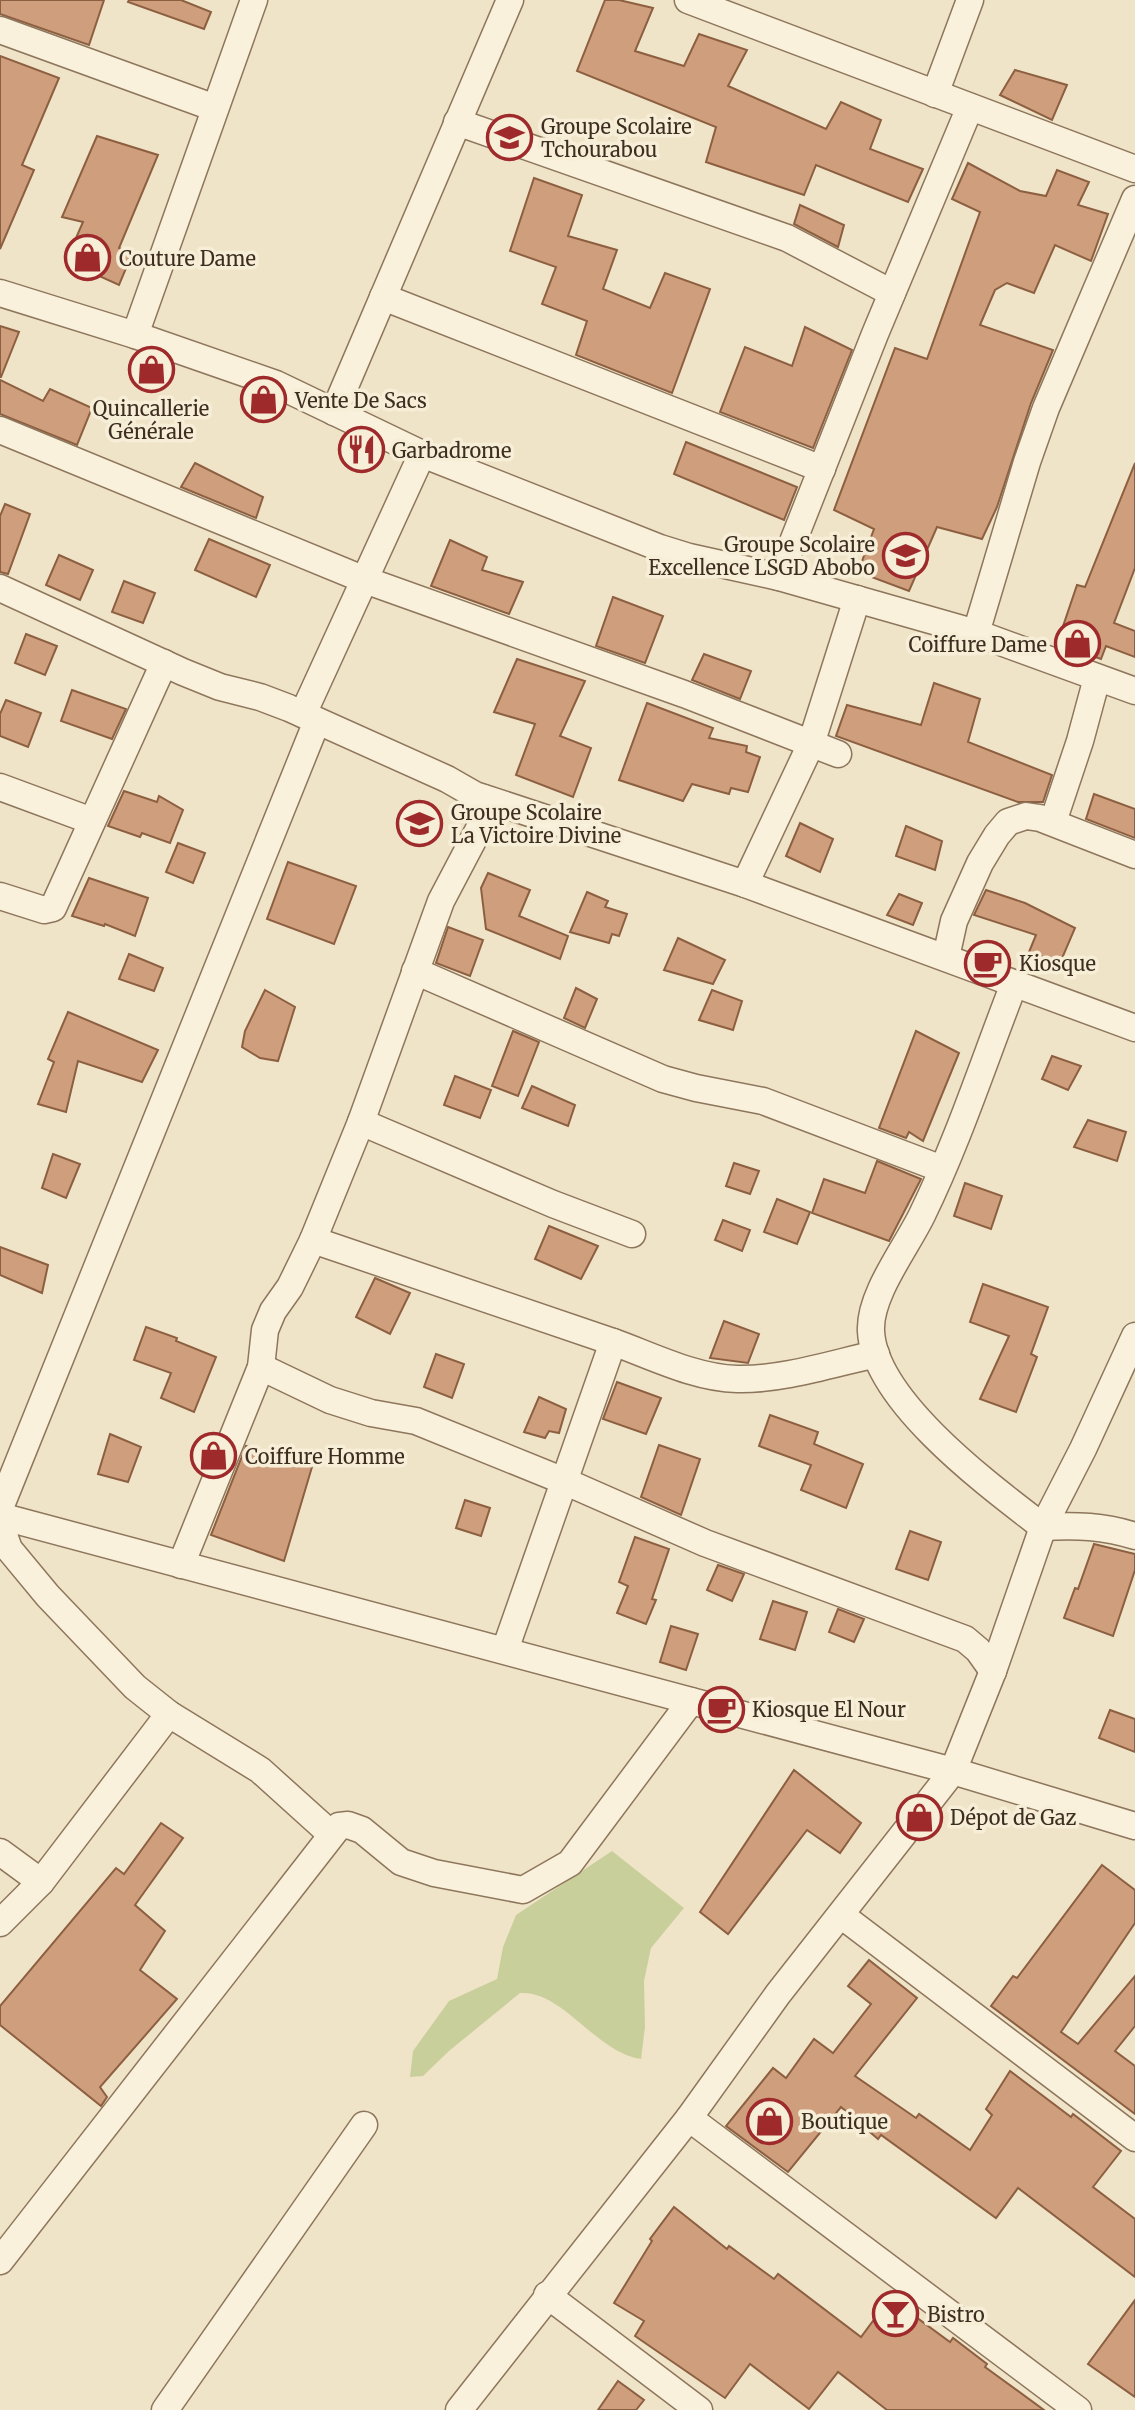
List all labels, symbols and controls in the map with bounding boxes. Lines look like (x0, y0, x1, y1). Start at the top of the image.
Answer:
school or university icon: Groupe Scolaire Tchourabou (486, 113, 534, 161)
place label: Groupe Scolaire Tchourabou (541, 114, 692, 162)
shop icon: Couture Dame (64, 234, 112, 282)
place label: Couture Dame (119, 246, 256, 271)
shop icon: Quincallerie Générale (127, 345, 175, 393)
shop icon: Vente De Sacs (240, 376, 288, 424)
place label: Vente De Sacs (294, 388, 427, 413)
place label: Quincallerie Générale (93, 396, 209, 444)
restaurant icon: Garbadrome (337, 426, 385, 474)
place label: Garbadrome (392, 438, 511, 463)
place label: Groupe Scolaire Excellence LSGD Abobo (648, 532, 875, 580)
school or university icon: Groupe Scolaire Excellence LSGD Abobo (882, 532, 930, 580)
shop icon: Coiffure Dame (1054, 620, 1102, 668)
place label: Coiffure Dame (909, 632, 1047, 657)
school or university icon: Groupe Scolaire La Victoire Divine (396, 800, 444, 848)
place label: Groupe Scolaire La Victoire Divine (451, 800, 621, 848)
cafe icon: Kiosque (964, 939, 1012, 987)
place label: Kiosque (1019, 951, 1096, 976)
shop icon: Coiffure Homme (190, 1432, 238, 1480)
place label: Coiffure Homme (245, 1444, 405, 1469)
cafe icon: Kiosque El Nour (697, 1685, 745, 1733)
place label: Kiosque El Nour (752, 1697, 906, 1722)
shop icon: Dépot de Gaz (895, 1793, 943, 1841)
place label: Dépot de Gaz (950, 1805, 1076, 1830)
shop icon: Boutique (746, 2097, 794, 2145)
place label: Boutique (801, 2109, 888, 2134)
bar icon: Bistro (872, 2290, 920, 2338)
place label: Bistro (927, 2302, 985, 2327)

